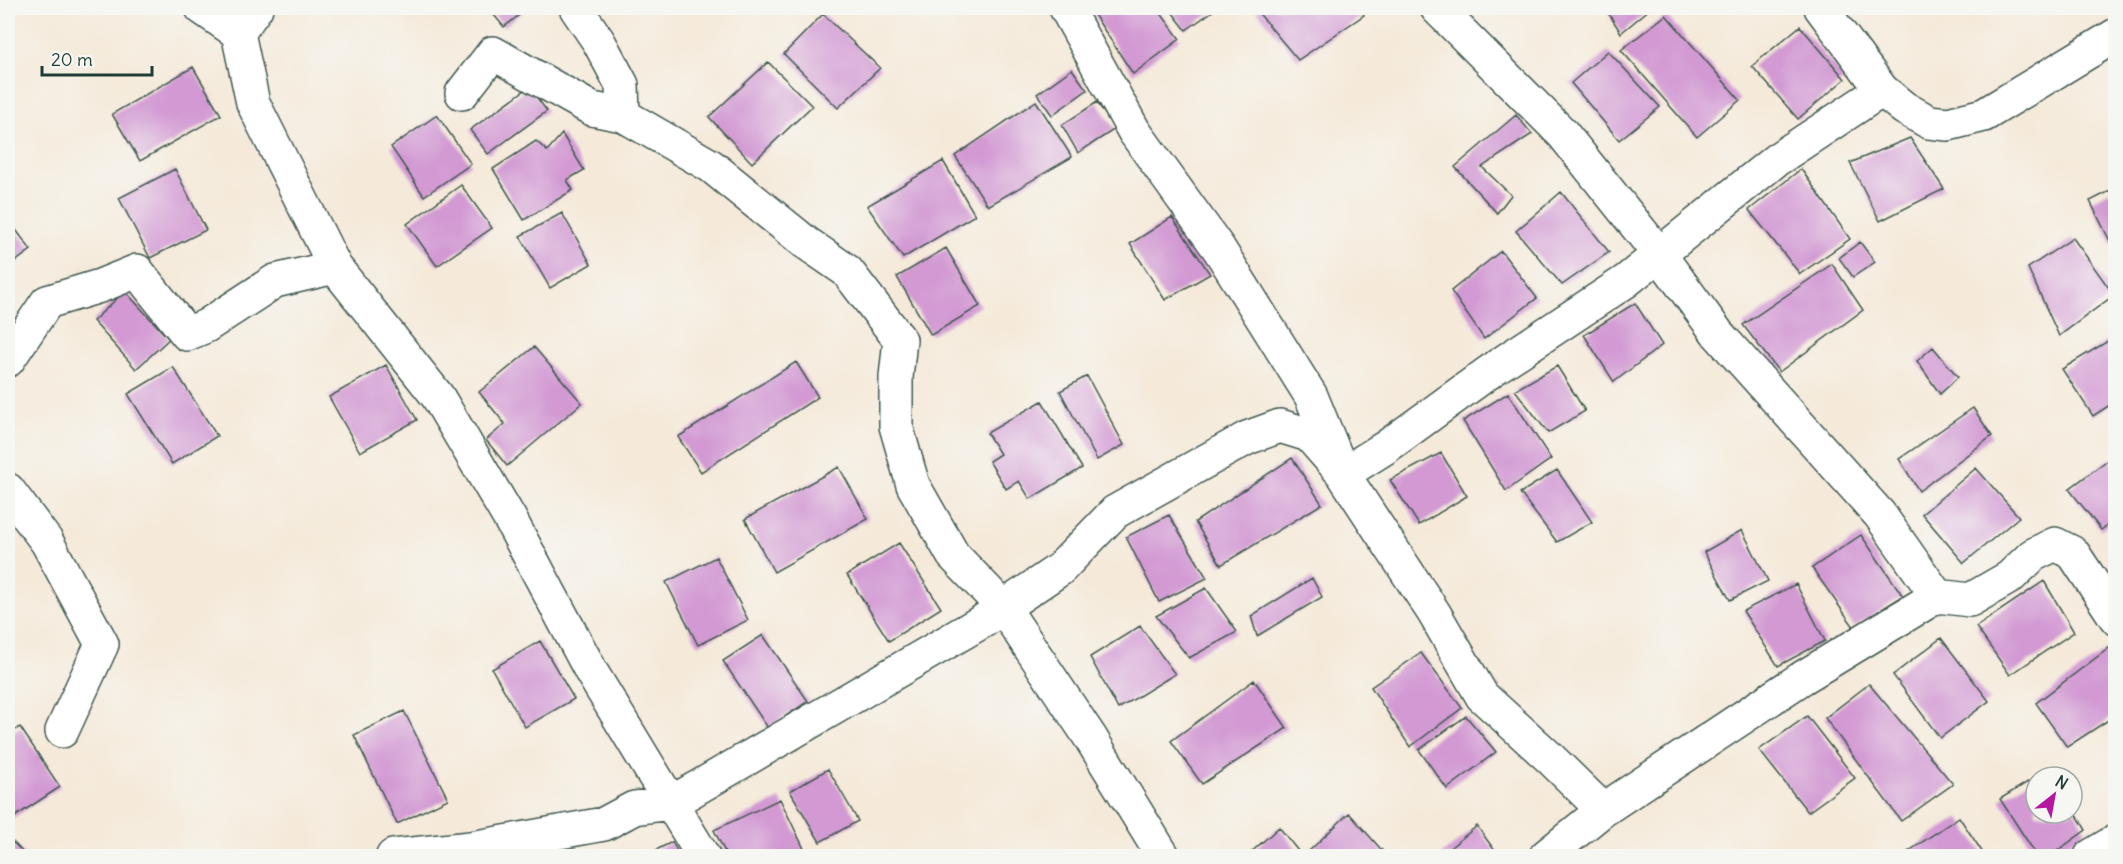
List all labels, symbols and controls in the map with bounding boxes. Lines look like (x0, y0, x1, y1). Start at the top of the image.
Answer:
scale bar (42, 39, 152, 77)
text: 20 m (51, 48, 93, 71)
north arrow (2024, 765, 2084, 825)
text: N (2052, 771, 2072, 794)

